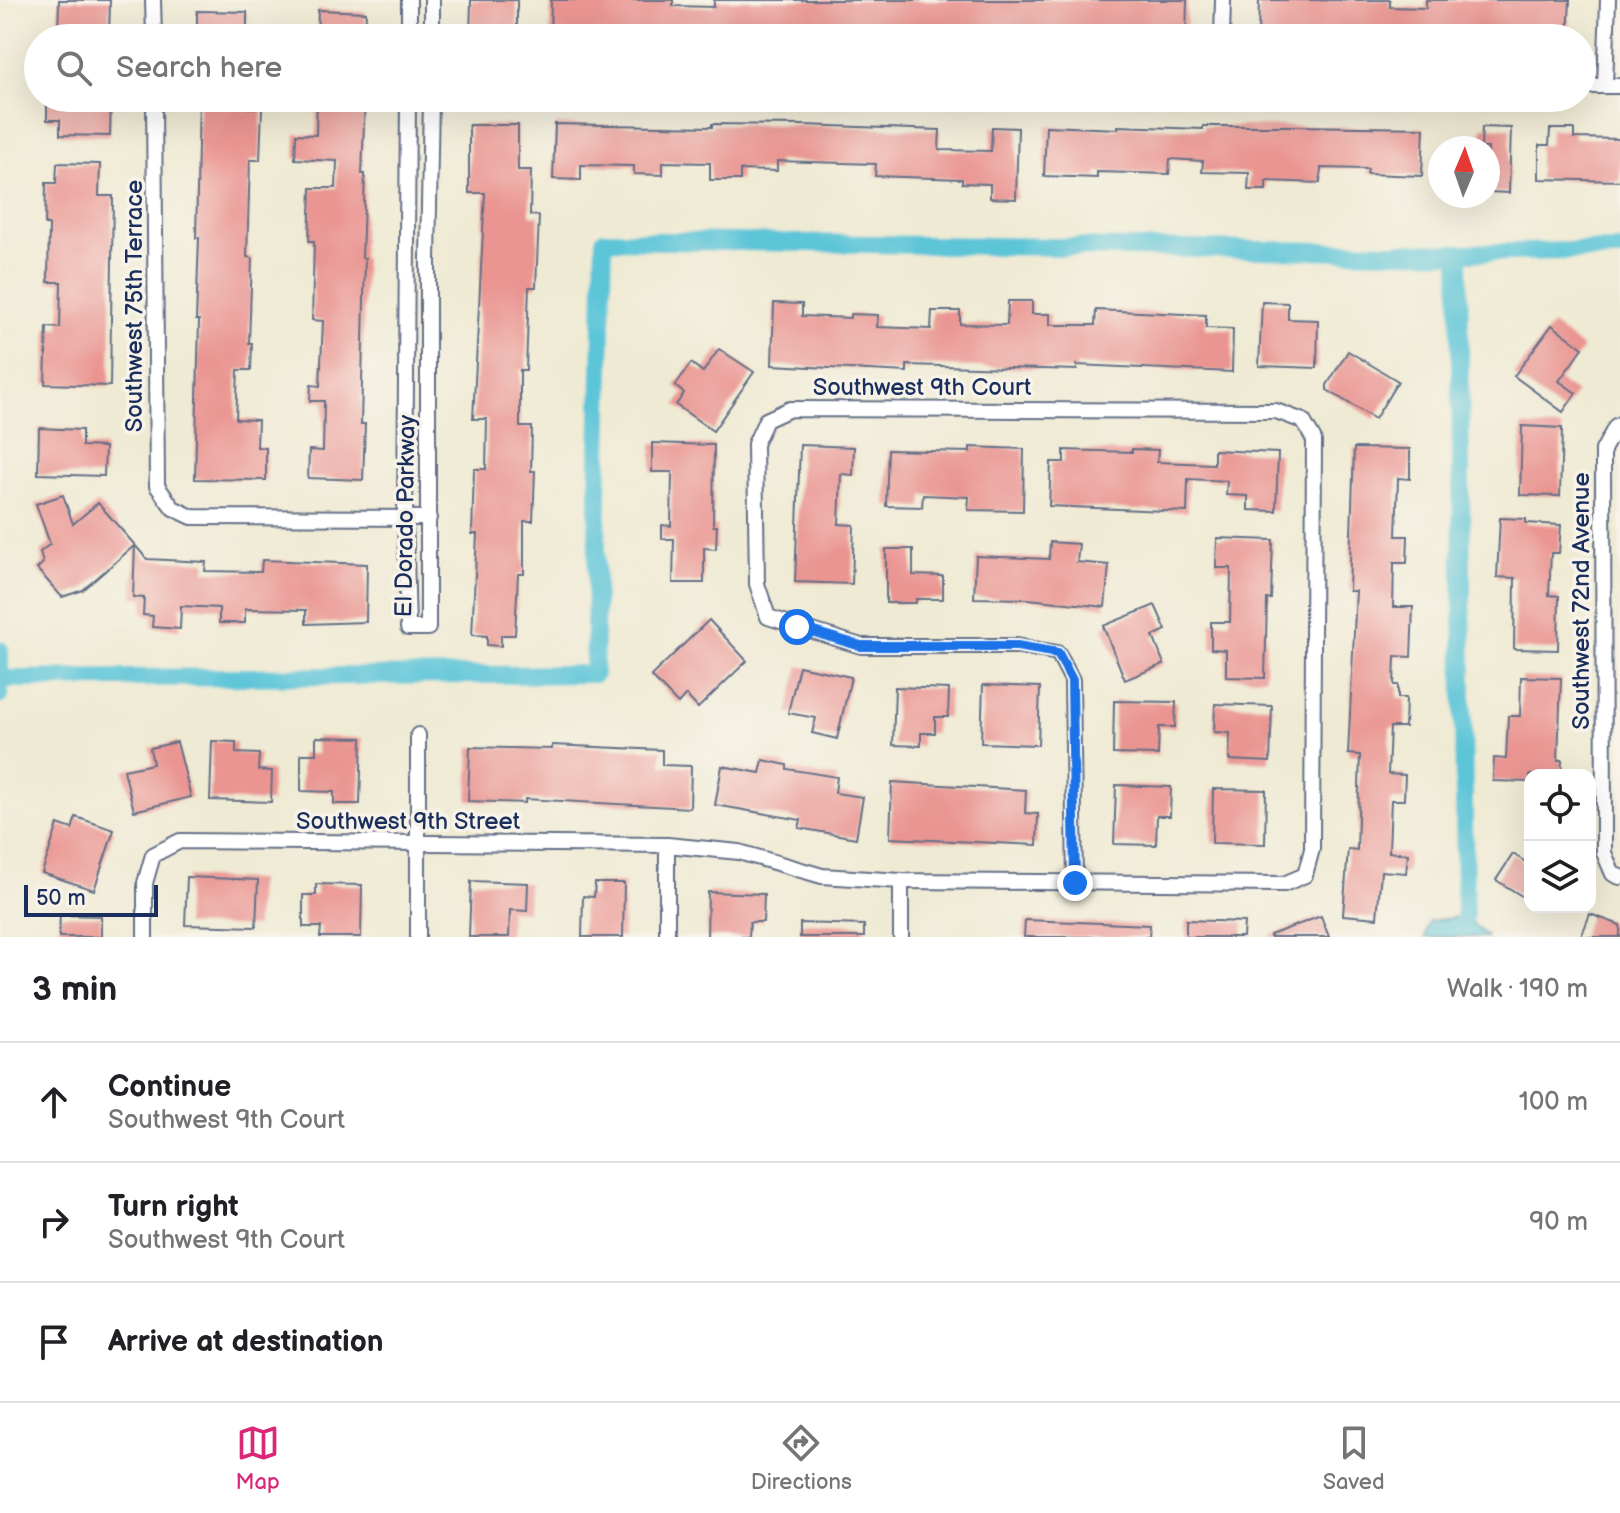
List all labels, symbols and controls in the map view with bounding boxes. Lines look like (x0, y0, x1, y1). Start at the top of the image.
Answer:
search box (24, 24, 1596, 112)
icon: search (52, 46, 96, 90)
text: Search here (116, 50, 282, 86)
north arrow (1428, 136, 1500, 208)
street label: Southwest 75th Terrace (120, 180, 149, 432)
street label: Southwest 9th Court (813, 373, 1032, 402)
street label: El Dorado Parkway (389, 414, 422, 618)
street label: Southwest 72nd Avenue (1567, 472, 1596, 730)
route start (779, 609, 815, 645)
map controls (1524, 769, 1596, 913)
button: locate (1524, 769, 1596, 841)
street label: Southwest 9th Street (296, 807, 521, 836)
button: layers (1524, 841, 1596, 913)
route end (1057, 865, 1093, 901)
scale bar (24, 881, 158, 917)
text: 50 m (36, 885, 86, 912)
text: 3 min (32, 969, 117, 1010)
text: Walk · 190 m (1447, 974, 1588, 1005)
text: Continue (108, 1069, 231, 1105)
icon: ahead (32, 1080, 76, 1124)
text: 100 m (1519, 1087, 1588, 1118)
text: Southwest 9th Court (108, 1105, 345, 1136)
text: Turn right (108, 1189, 239, 1225)
icon: right (32, 1200, 76, 1244)
text: 90 m (1529, 1207, 1588, 1238)
text: Southwest 9th Court (108, 1225, 345, 1256)
icon: arrive (32, 1320, 76, 1364)
text: Arrive at destination (108, 1324, 384, 1360)
tab: Map (235, 1421, 280, 1496)
tab: Directions (751, 1421, 852, 1496)
tab: Saved (1323, 1421, 1385, 1496)

